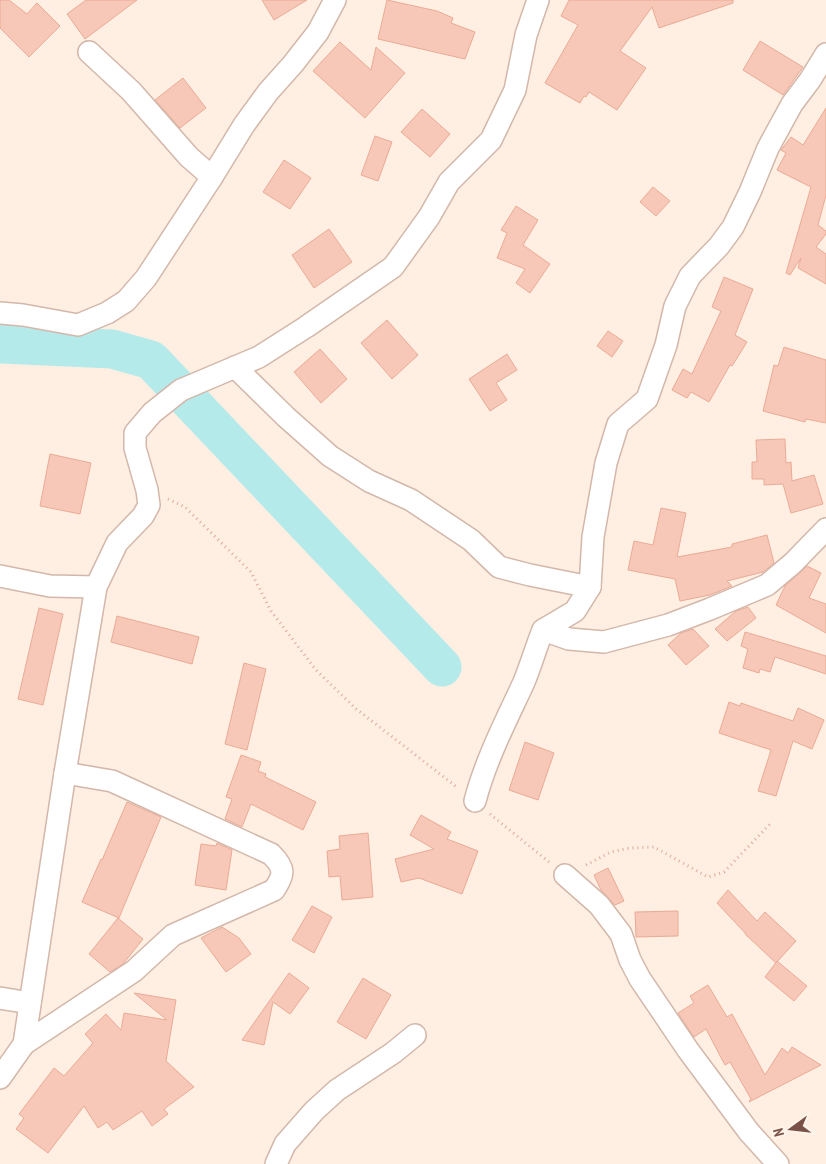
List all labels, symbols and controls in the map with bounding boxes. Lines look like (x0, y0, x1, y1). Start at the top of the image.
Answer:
north arrow (766, 1104, 816, 1154)
text: N (769, 1126, 788, 1138)

